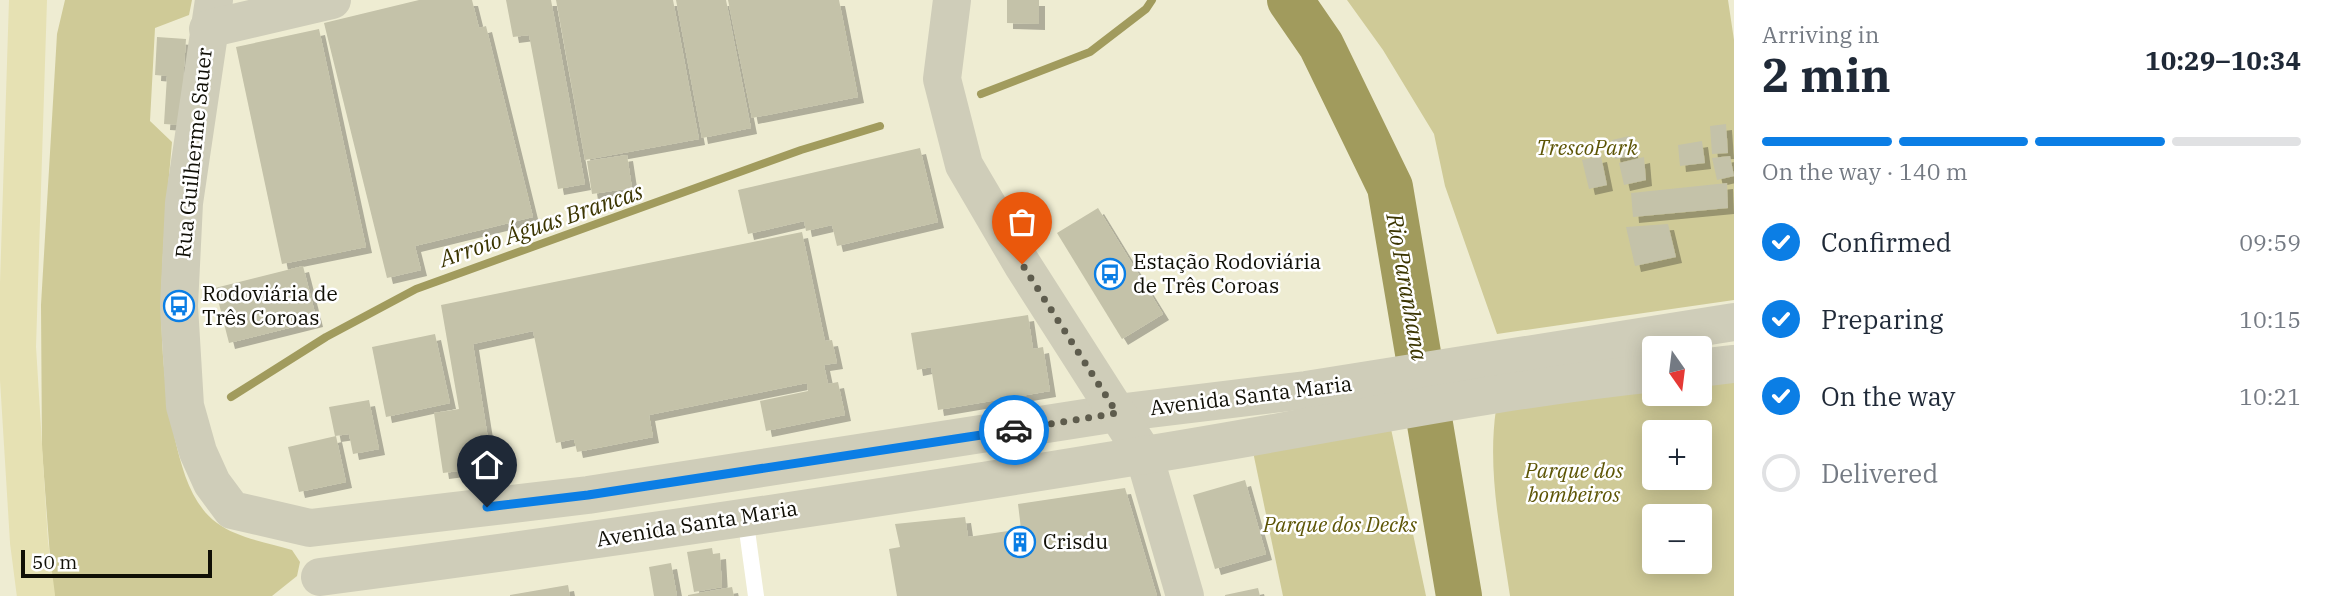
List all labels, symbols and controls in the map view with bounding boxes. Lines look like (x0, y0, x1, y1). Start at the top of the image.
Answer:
text: Arriving in (1762, 19, 1879, 49)
text: 10:29–10:34 (2145, 43, 2301, 77)
text: 2 min (1762, 45, 1891, 105)
street label: Rua Guilherme Sauer (168, 46, 218, 260)
park label: TrescoPark (1536, 133, 1639, 161)
text: On the way · 140 m (1762, 156, 1968, 186)
water label: Arroio Águas Brancas (433, 175, 647, 274)
pin (992, 192, 1052, 264)
icon: bag (1003, 203, 1041, 241)
water label: Rio Paranhana (1380, 210, 1436, 363)
icon: check (1762, 223, 1800, 261)
text: Confirmed (1821, 225, 1952, 259)
text: 09:59 (2239, 227, 2301, 257)
place label: Estação Rodoviária de Três Coroas (1133, 247, 1321, 299)
bus stop icon: Estação Rodoviária de Três Coroas (1093, 257, 1127, 291)
place label: Rodoviária de Três Coroas (202, 279, 338, 331)
bus stop icon: Rodoviária de Três Coroas (162, 289, 196, 323)
icon: check (1762, 300, 1800, 338)
text: Preparing (1821, 302, 1943, 336)
text: 10:15 (2239, 304, 2301, 334)
north arrow (1642, 336, 1712, 406)
map controls (1642, 336, 1712, 574)
street label: Avenida Santa Maria (1148, 369, 1354, 421)
icon: check (1762, 377, 1800, 415)
text: On the way (1821, 379, 1955, 413)
text: 10:21 (2239, 381, 2301, 411)
courier (979, 395, 1049, 465)
icon: car (995, 411, 1033, 449)
button: + (1642, 420, 1712, 490)
pin (457, 435, 517, 507)
icon: home (468, 446, 506, 484)
park label: Parque dos bombeiros (1524, 456, 1623, 508)
text: Delivered (1821, 456, 1938, 490)
street label: Avenida Santa Maria (594, 493, 800, 553)
button: − (1642, 504, 1712, 574)
park label: Parque dos Decks (1262, 510, 1417, 538)
building icon: Crisdu (1003, 525, 1037, 559)
place label: Crisdu (1043, 527, 1108, 555)
scale bar (21, 547, 212, 579)
text: 50 m (32, 550, 77, 574)

